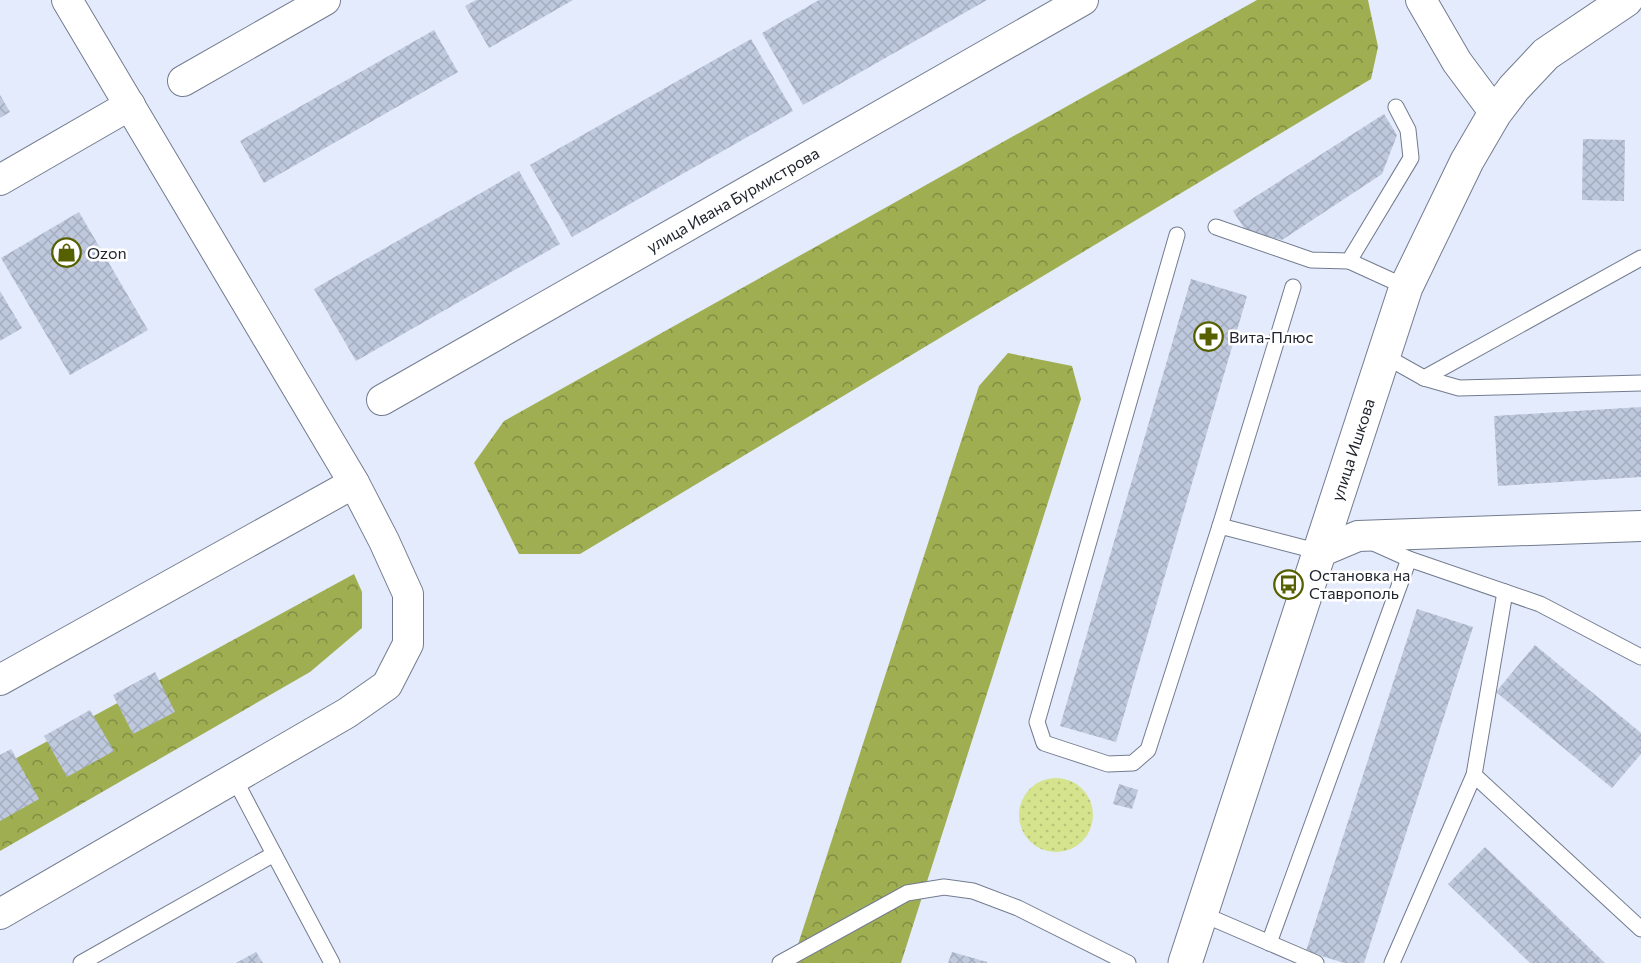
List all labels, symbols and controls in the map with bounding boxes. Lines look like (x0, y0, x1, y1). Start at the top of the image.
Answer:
street label: улица Ивана Бурмистрова (643, 143, 822, 256)
shop icon: Ozon (50, 237, 82, 269)
place label: Ozon (87, 243, 127, 262)
pharmacy icon: Вита-Плюс (1192, 321, 1224, 353)
place label: Вита-Плюс (1229, 327, 1313, 346)
street label: улица Ишкова (1327, 396, 1378, 503)
place label: Остановка на Ставрополь (1309, 565, 1410, 602)
bus stop icon: Остановка на Ставрополь (1272, 568, 1304, 600)

